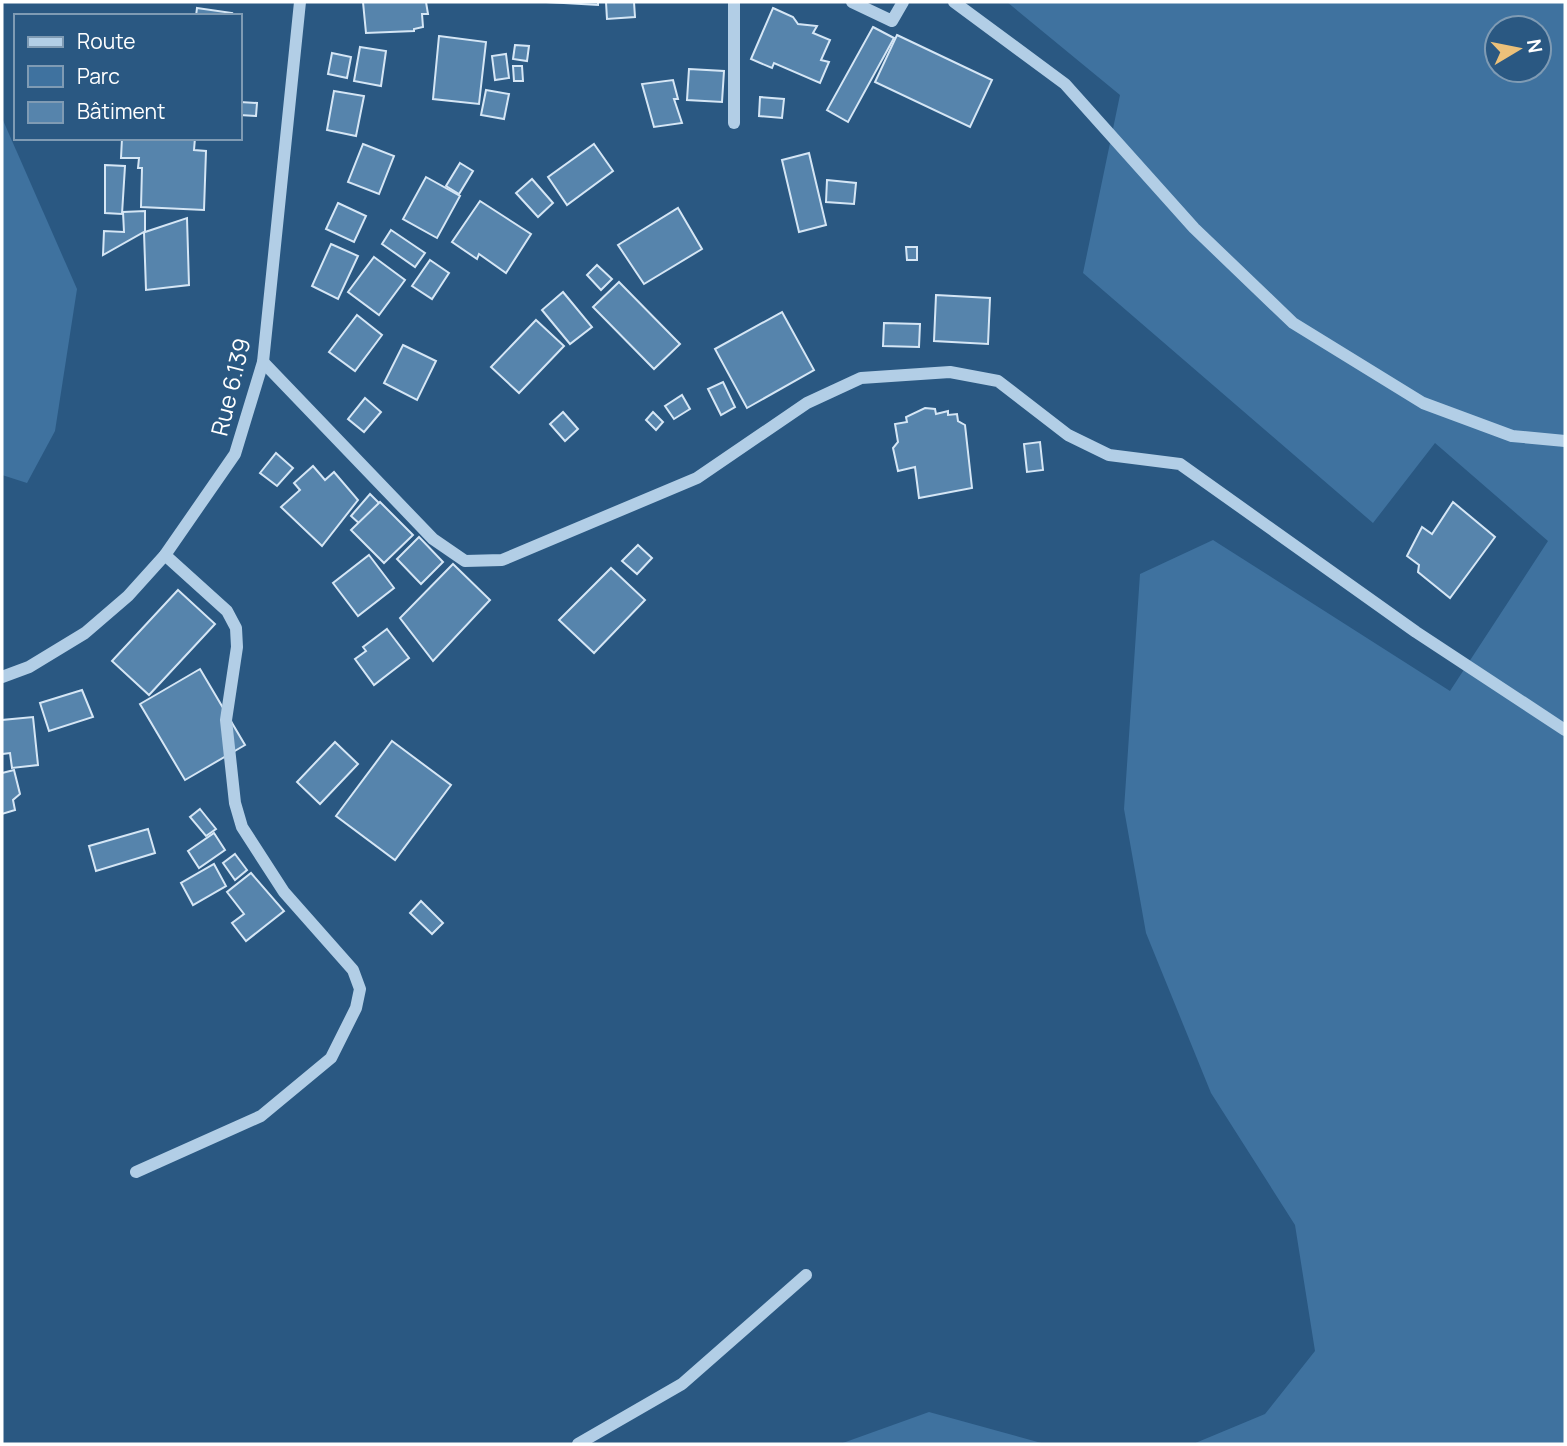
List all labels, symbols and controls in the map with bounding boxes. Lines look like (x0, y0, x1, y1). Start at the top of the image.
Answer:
legend (14, 14, 242, 140)
north arrow (1483, 14, 1553, 84)
text: Route (77, 27, 135, 55)
text: N (1521, 37, 1549, 55)
text: Parc (77, 62, 120, 90)
text: Bâtiment (77, 97, 165, 125)
street label: Rue 6.139 (202, 335, 258, 439)

